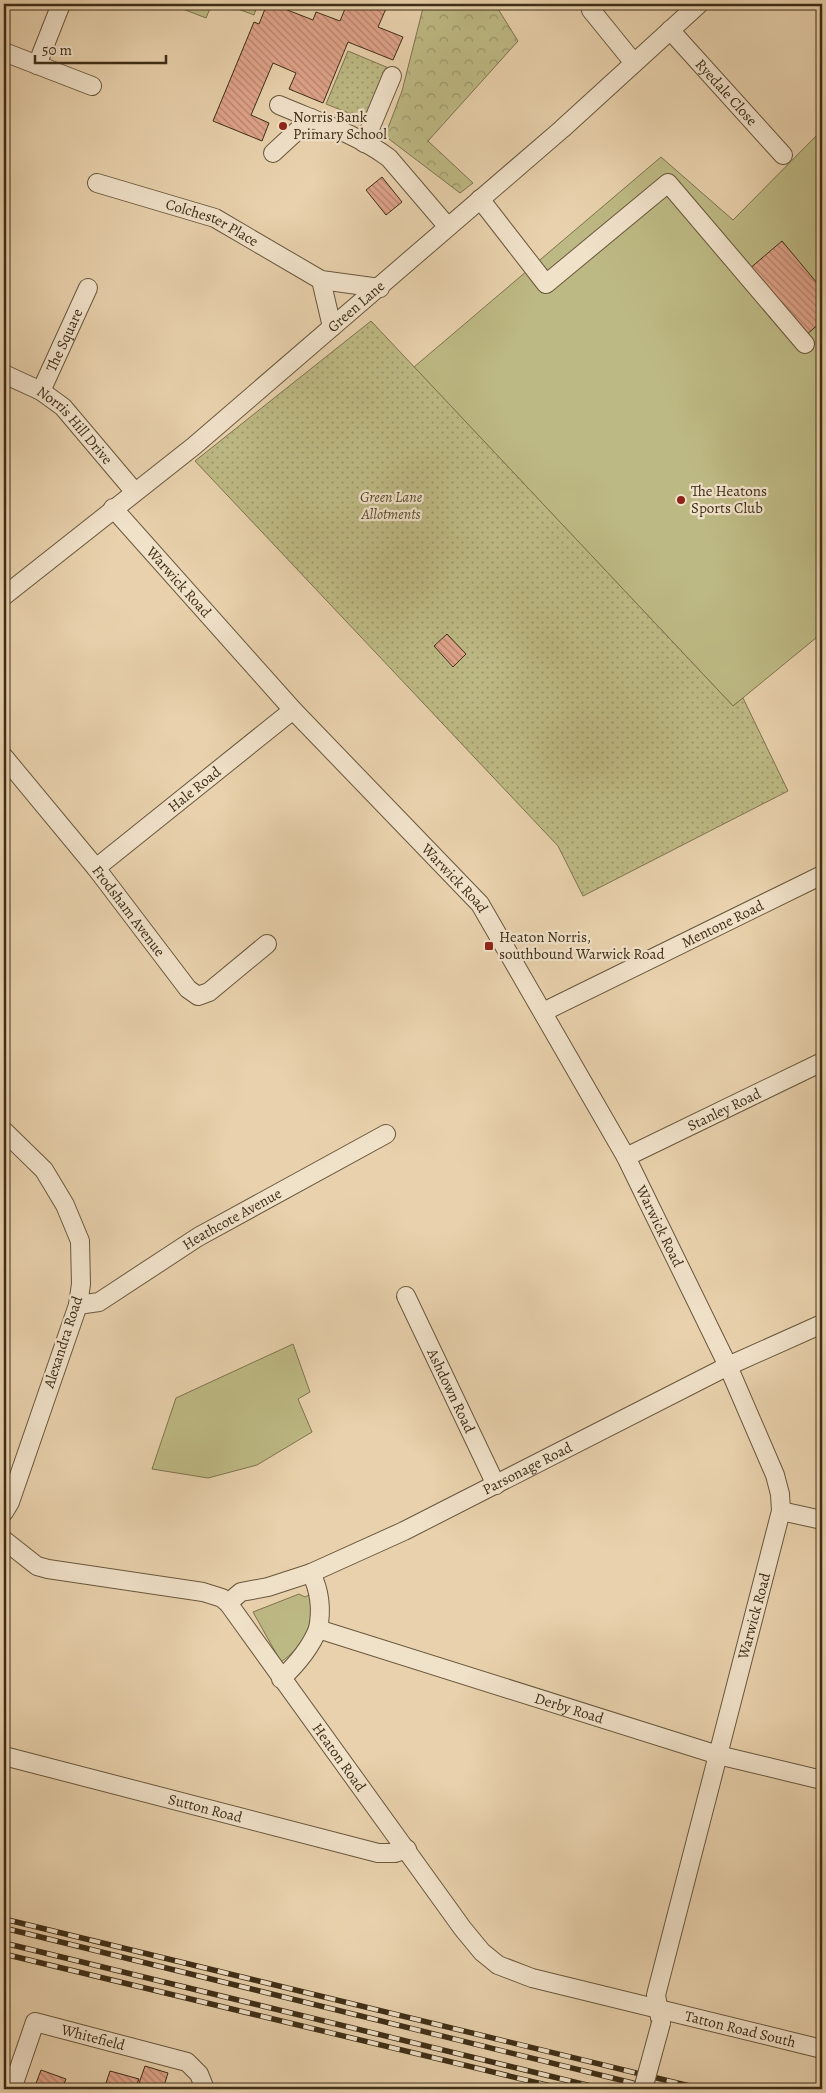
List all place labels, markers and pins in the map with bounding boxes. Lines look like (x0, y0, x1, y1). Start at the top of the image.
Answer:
place label: Norris Bank Primary School (293, 107, 387, 144)
marker: Norris Bank Primary School (277, 120, 289, 132)
place label: The Heatons Sports Club (691, 481, 767, 518)
marker: The Heatons Sports Club (675, 494, 687, 506)
place label: Heaton Norris, southbound Warwick Road (499, 927, 666, 964)
marker: Heaton Norris, southbound Warwick Road (483, 940, 495, 952)

